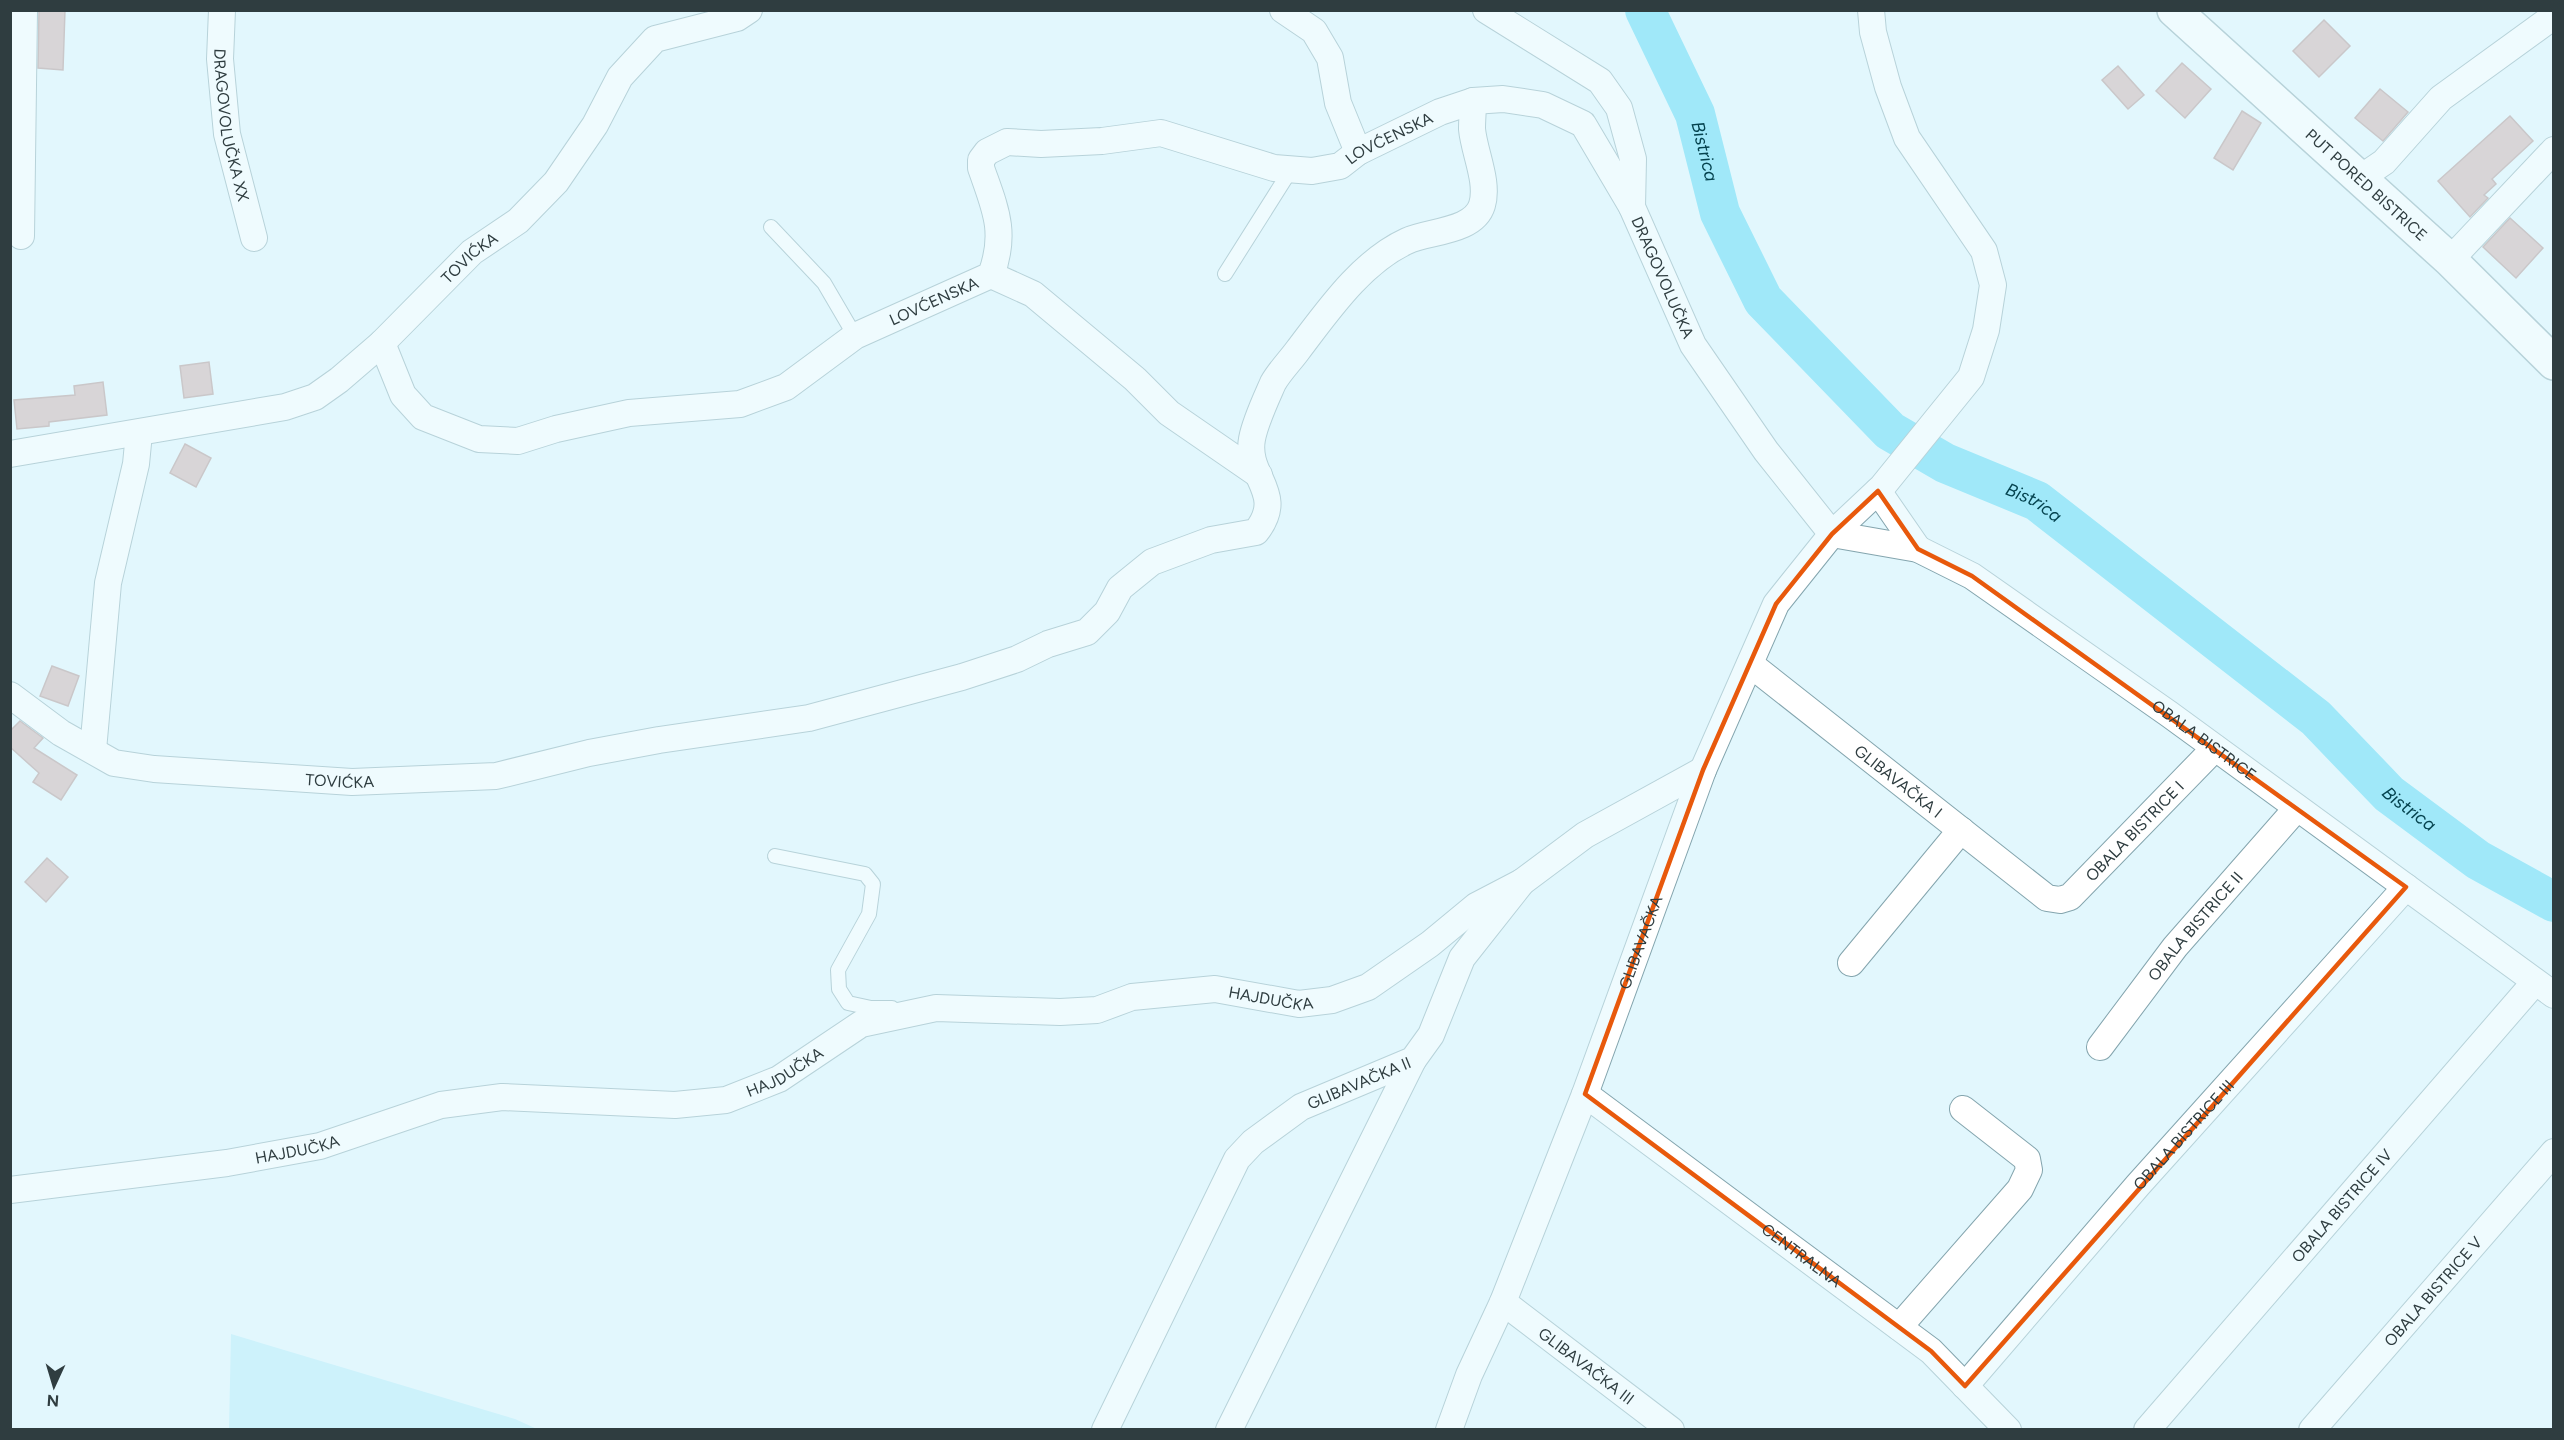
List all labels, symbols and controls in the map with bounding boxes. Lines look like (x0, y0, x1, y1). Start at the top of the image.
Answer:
street label: DRAGOVOLUČKA XX (210, 48, 254, 203)
street label: LOVĆENSKA (1341, 108, 1436, 168)
water label: Bistrica (1686, 119, 1723, 184)
street label: PUT PORED BISTRICE (2302, 125, 2431, 244)
street label: DRAGOVOLUČKA (1628, 213, 1698, 341)
street label: TOVIĆKA (437, 228, 501, 287)
street label: LOVĆENSKA (886, 273, 981, 329)
water label: Bistrica (2002, 478, 2067, 527)
street label: OBALA BISTRICE (2148, 696, 2260, 784)
street label: GLIBAVAČKA I (1851, 741, 1946, 821)
street label: TOVIĆKA (305, 769, 375, 792)
street label: OBALA BISTRICE I (2081, 777, 2187, 885)
water label: Bistrica (2377, 782, 2441, 836)
street label: OBALA BISTRICE II (2144, 867, 2246, 984)
street label: GLIBAVAČKA (1614, 893, 1666, 992)
street label: HAJDUČKA (1227, 982, 1314, 1014)
street label: HAJDUČKA (743, 1043, 827, 1101)
street label: GLIBAVAČKA II (1304, 1052, 1414, 1113)
street label: OBALA BISTRICE III (2129, 1076, 2238, 1193)
street label: HAJDUČKA (253, 1131, 342, 1167)
street label: OBALA BISTRICE IV (2287, 1145, 2396, 1266)
street label: CENTRALNA (1758, 1219, 1846, 1291)
street label: OBALA BISTRICE V (2380, 1232, 2486, 1350)
street label: GLIBAVAČKA III (1535, 1323, 1638, 1408)
north arrow (24, 1356, 84, 1416)
text: N (46, 1391, 60, 1410)

